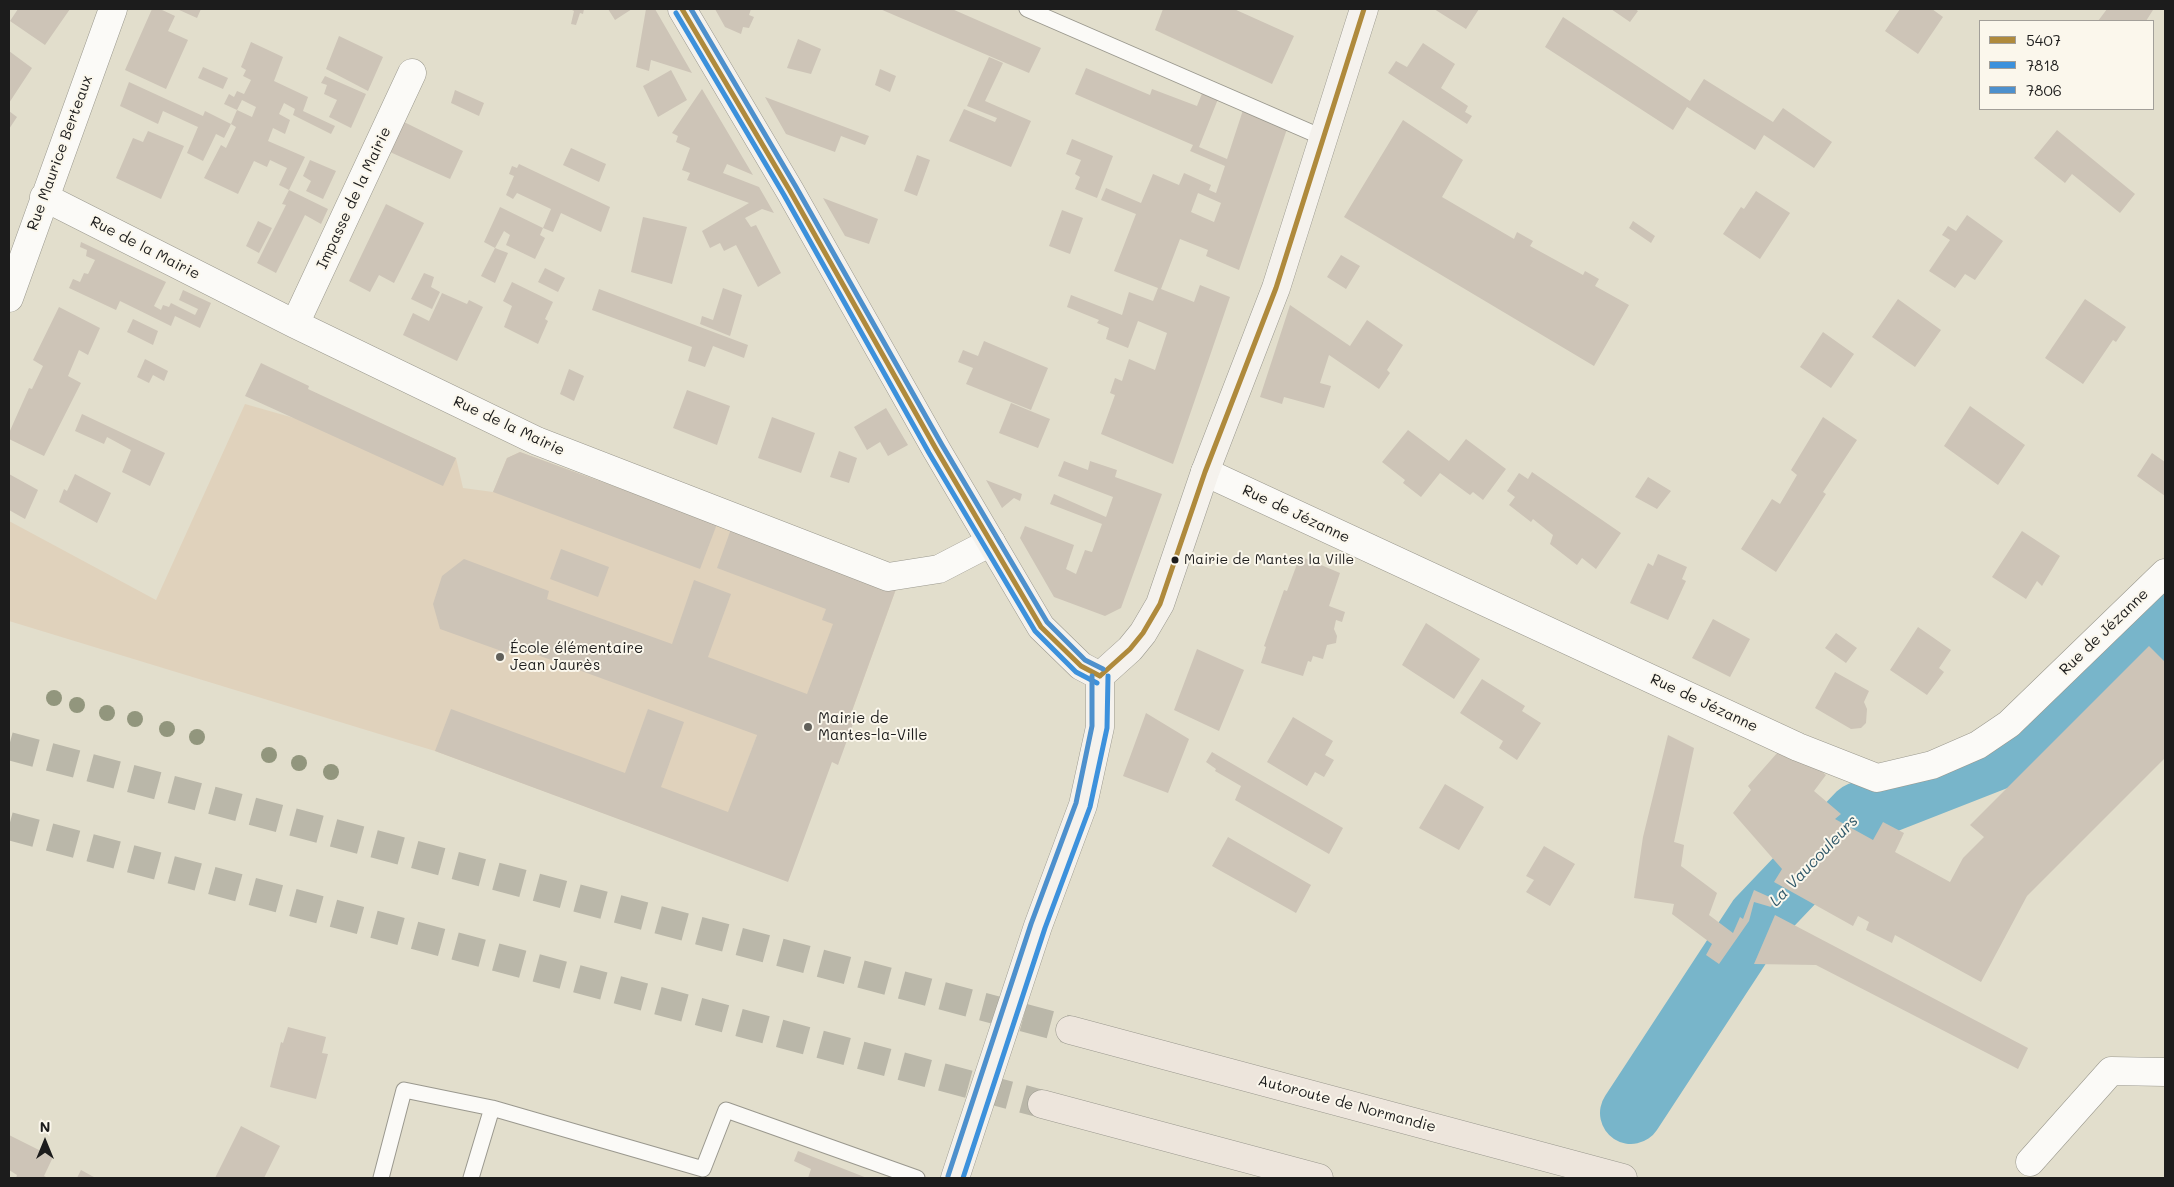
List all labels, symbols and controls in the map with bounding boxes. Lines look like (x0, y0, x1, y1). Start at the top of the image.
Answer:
legend (1979, 20, 2154, 110)
text: 5407 (2026, 30, 2061, 50)
text: 7818 (2026, 55, 2059, 75)
street label: Rue Maurice Berteaux (24, 73, 96, 233)
text: 7806 (2026, 80, 2062, 100)
street label: Impasse de la Mairie (313, 124, 395, 272)
street label: Rue de la Mairie (87, 213, 203, 283)
street label: Rue de la Mairie (450, 392, 568, 460)
street label: Rue de Jézanne (1239, 481, 1353, 547)
place label: Mairie de Mantes la Ville (1184, 552, 1354, 568)
marker: Mairie de Mantes la Ville (1170, 555, 1180, 565)
street label: Rue de Jézanne (2056, 585, 2152, 679)
place label: École élémentaire Jean Jaurès (510, 639, 643, 674)
marker: École élémentaire Jean Jaurès (494, 651, 506, 663)
street label: Rue de Jézanne (1647, 670, 1761, 736)
place label: Mairie de Mantes-la-Ville (818, 709, 928, 744)
marker: Mairie de Mantes-la-Ville (802, 721, 814, 733)
water label: La Vaucouleurs (1766, 812, 1862, 910)
street label: Autoroute de Normandie (1256, 1072, 1438, 1136)
north arrow (20, 1117, 70, 1167)
text: N (40, 1117, 50, 1136)

